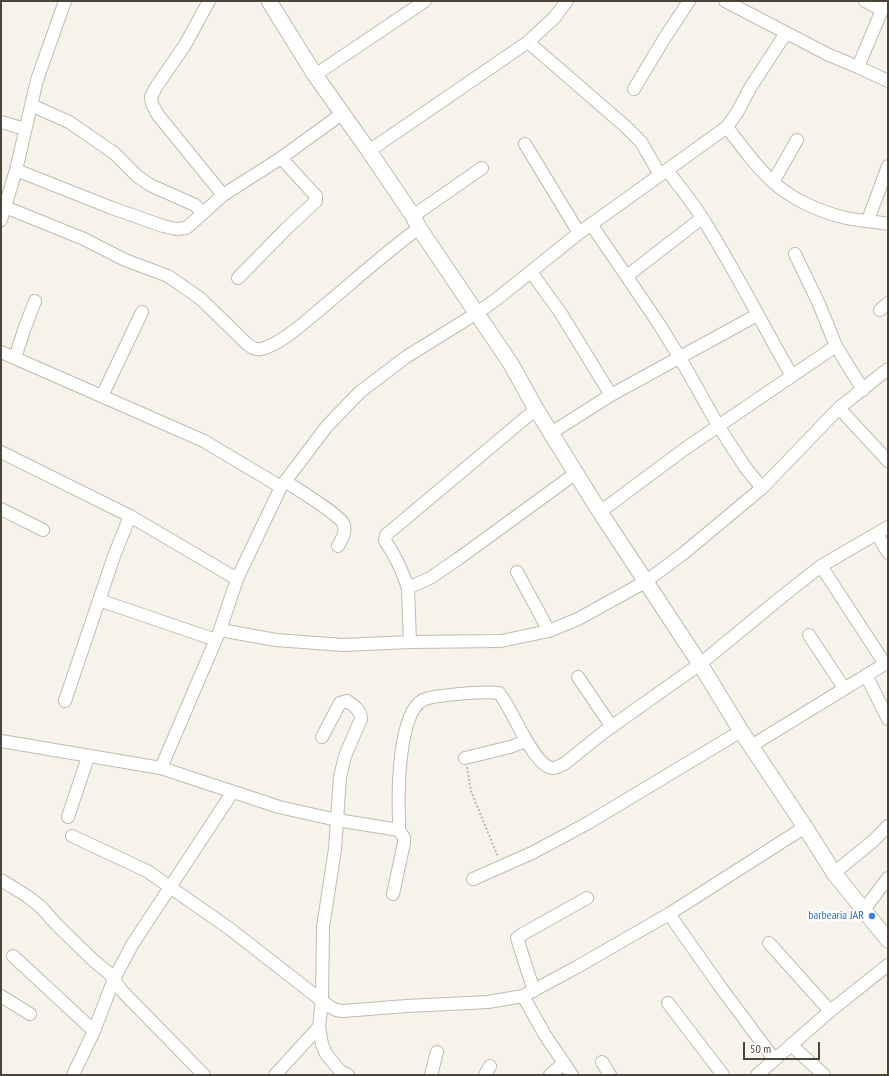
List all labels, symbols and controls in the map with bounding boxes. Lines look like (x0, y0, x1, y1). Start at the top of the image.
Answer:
place label: barbearia JAR (808, 909, 864, 923)
marker: barbearia JAR (867, 911, 877, 921)
scale bar (745, 1034, 822, 1060)
text: 50 m (750, 1041, 771, 1056)

